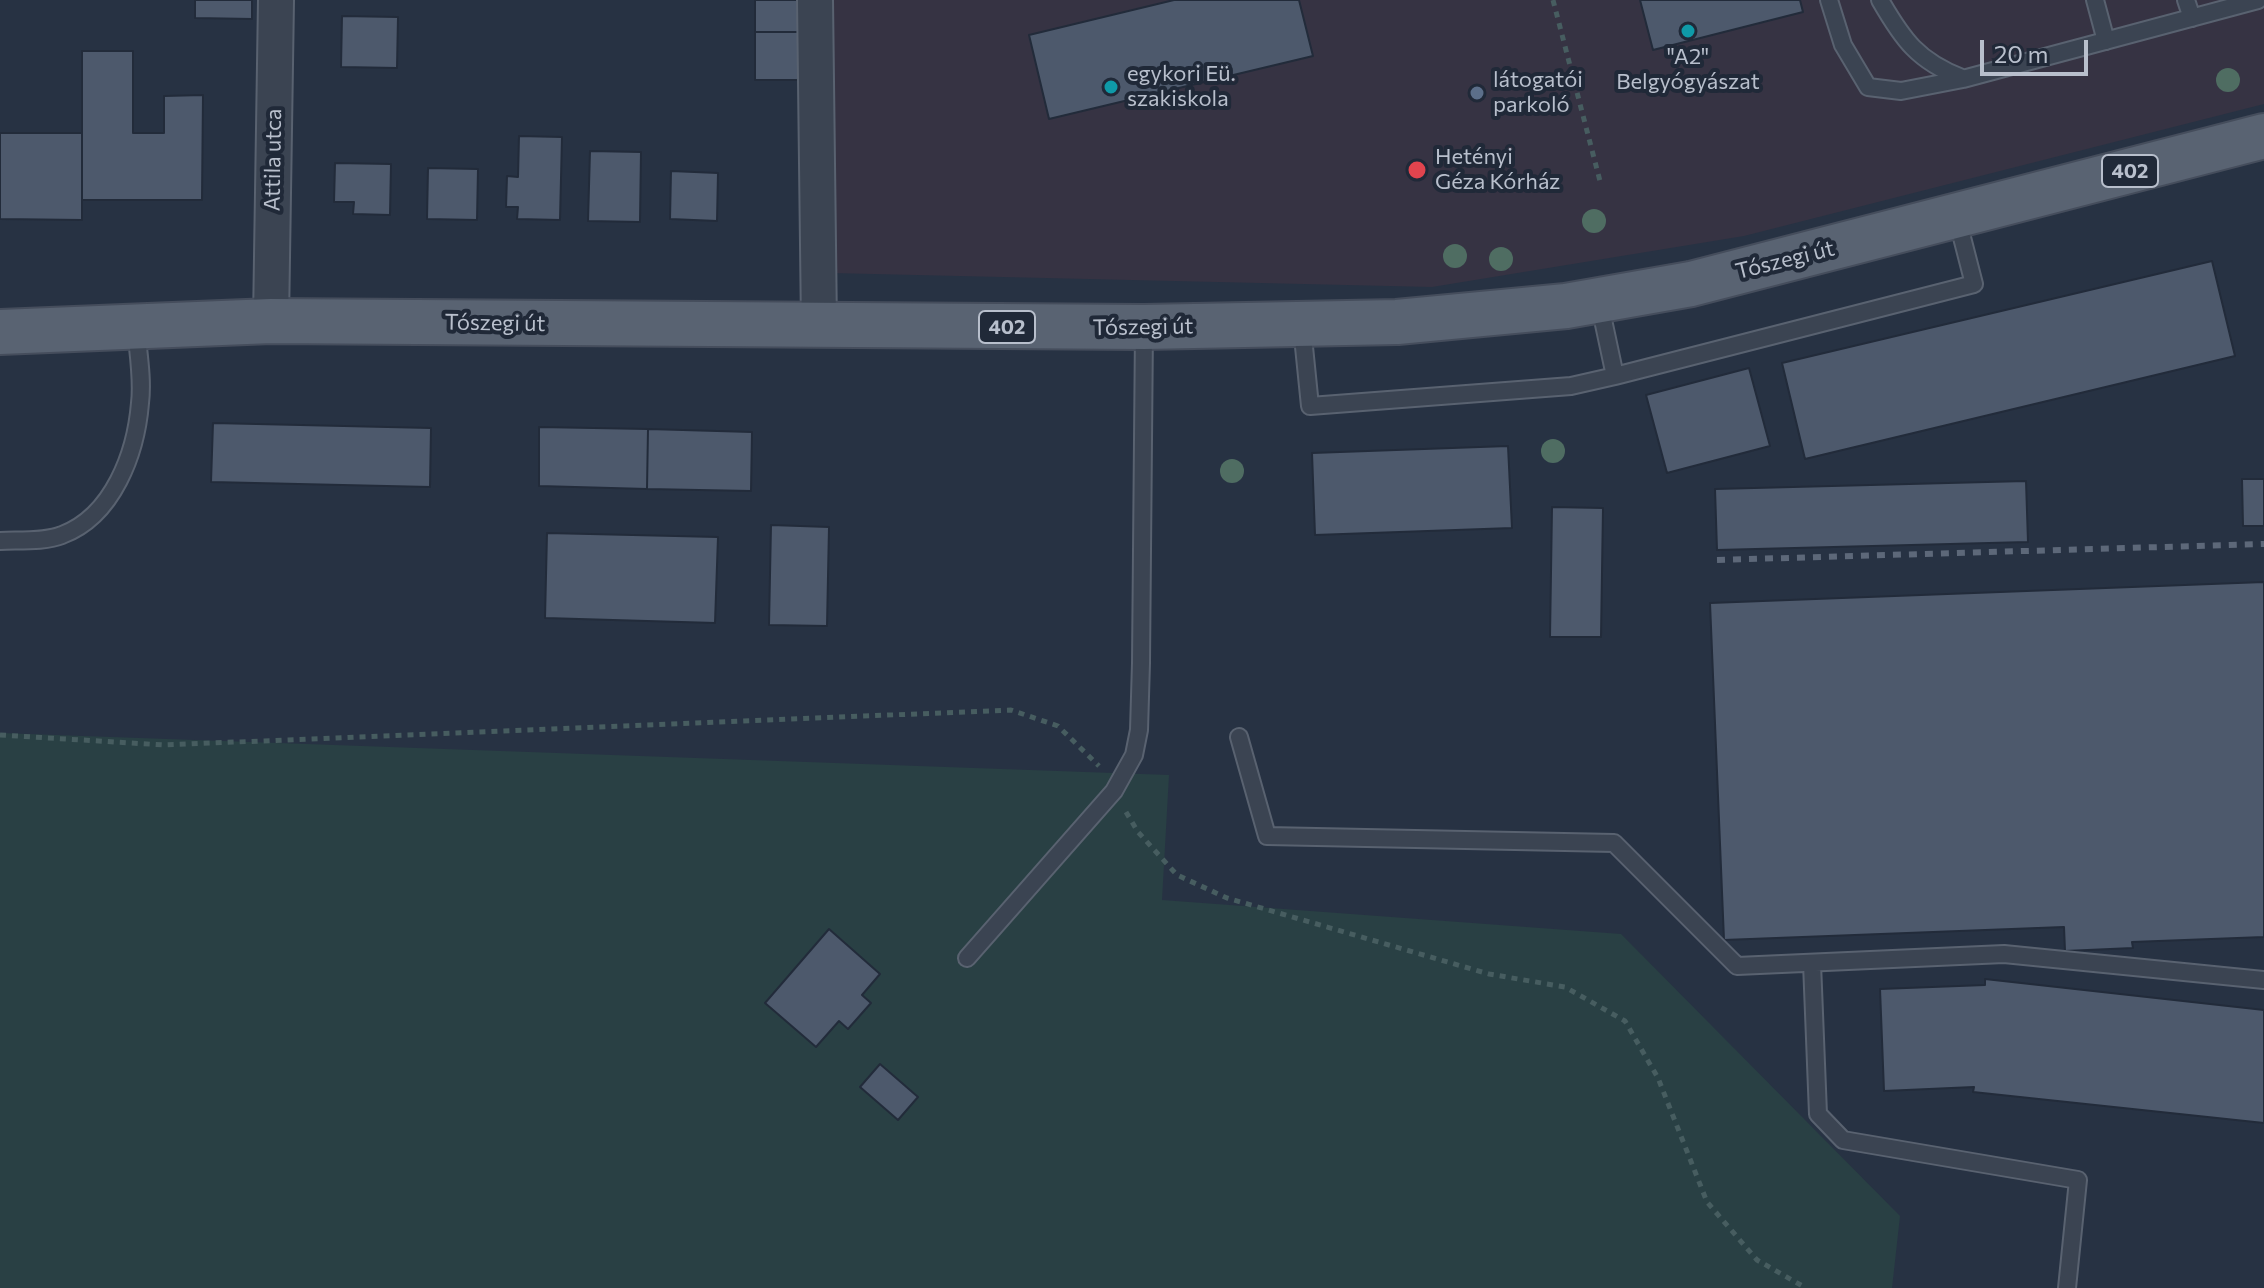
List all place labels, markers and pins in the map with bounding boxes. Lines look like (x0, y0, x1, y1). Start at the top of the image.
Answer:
marker: "A2" Belgyógyászat (1679, 22, 1697, 40)
place label: "A2" Belgyógyászat (1616, 44, 1760, 96)
place label: egykori Eü. szakiskola (1127, 61, 1236, 112)
place label: látogatói parkoló (1493, 67, 1583, 118)
marker: egykori Eü. szakiskola (1102, 78, 1120, 96)
marker: látogatói parkoló (1468, 84, 1486, 102)
place label: Hetényi Géza Kórház (1435, 144, 1560, 196)
marker: Hetényi Géza Kórház (1406, 159, 1428, 181)

